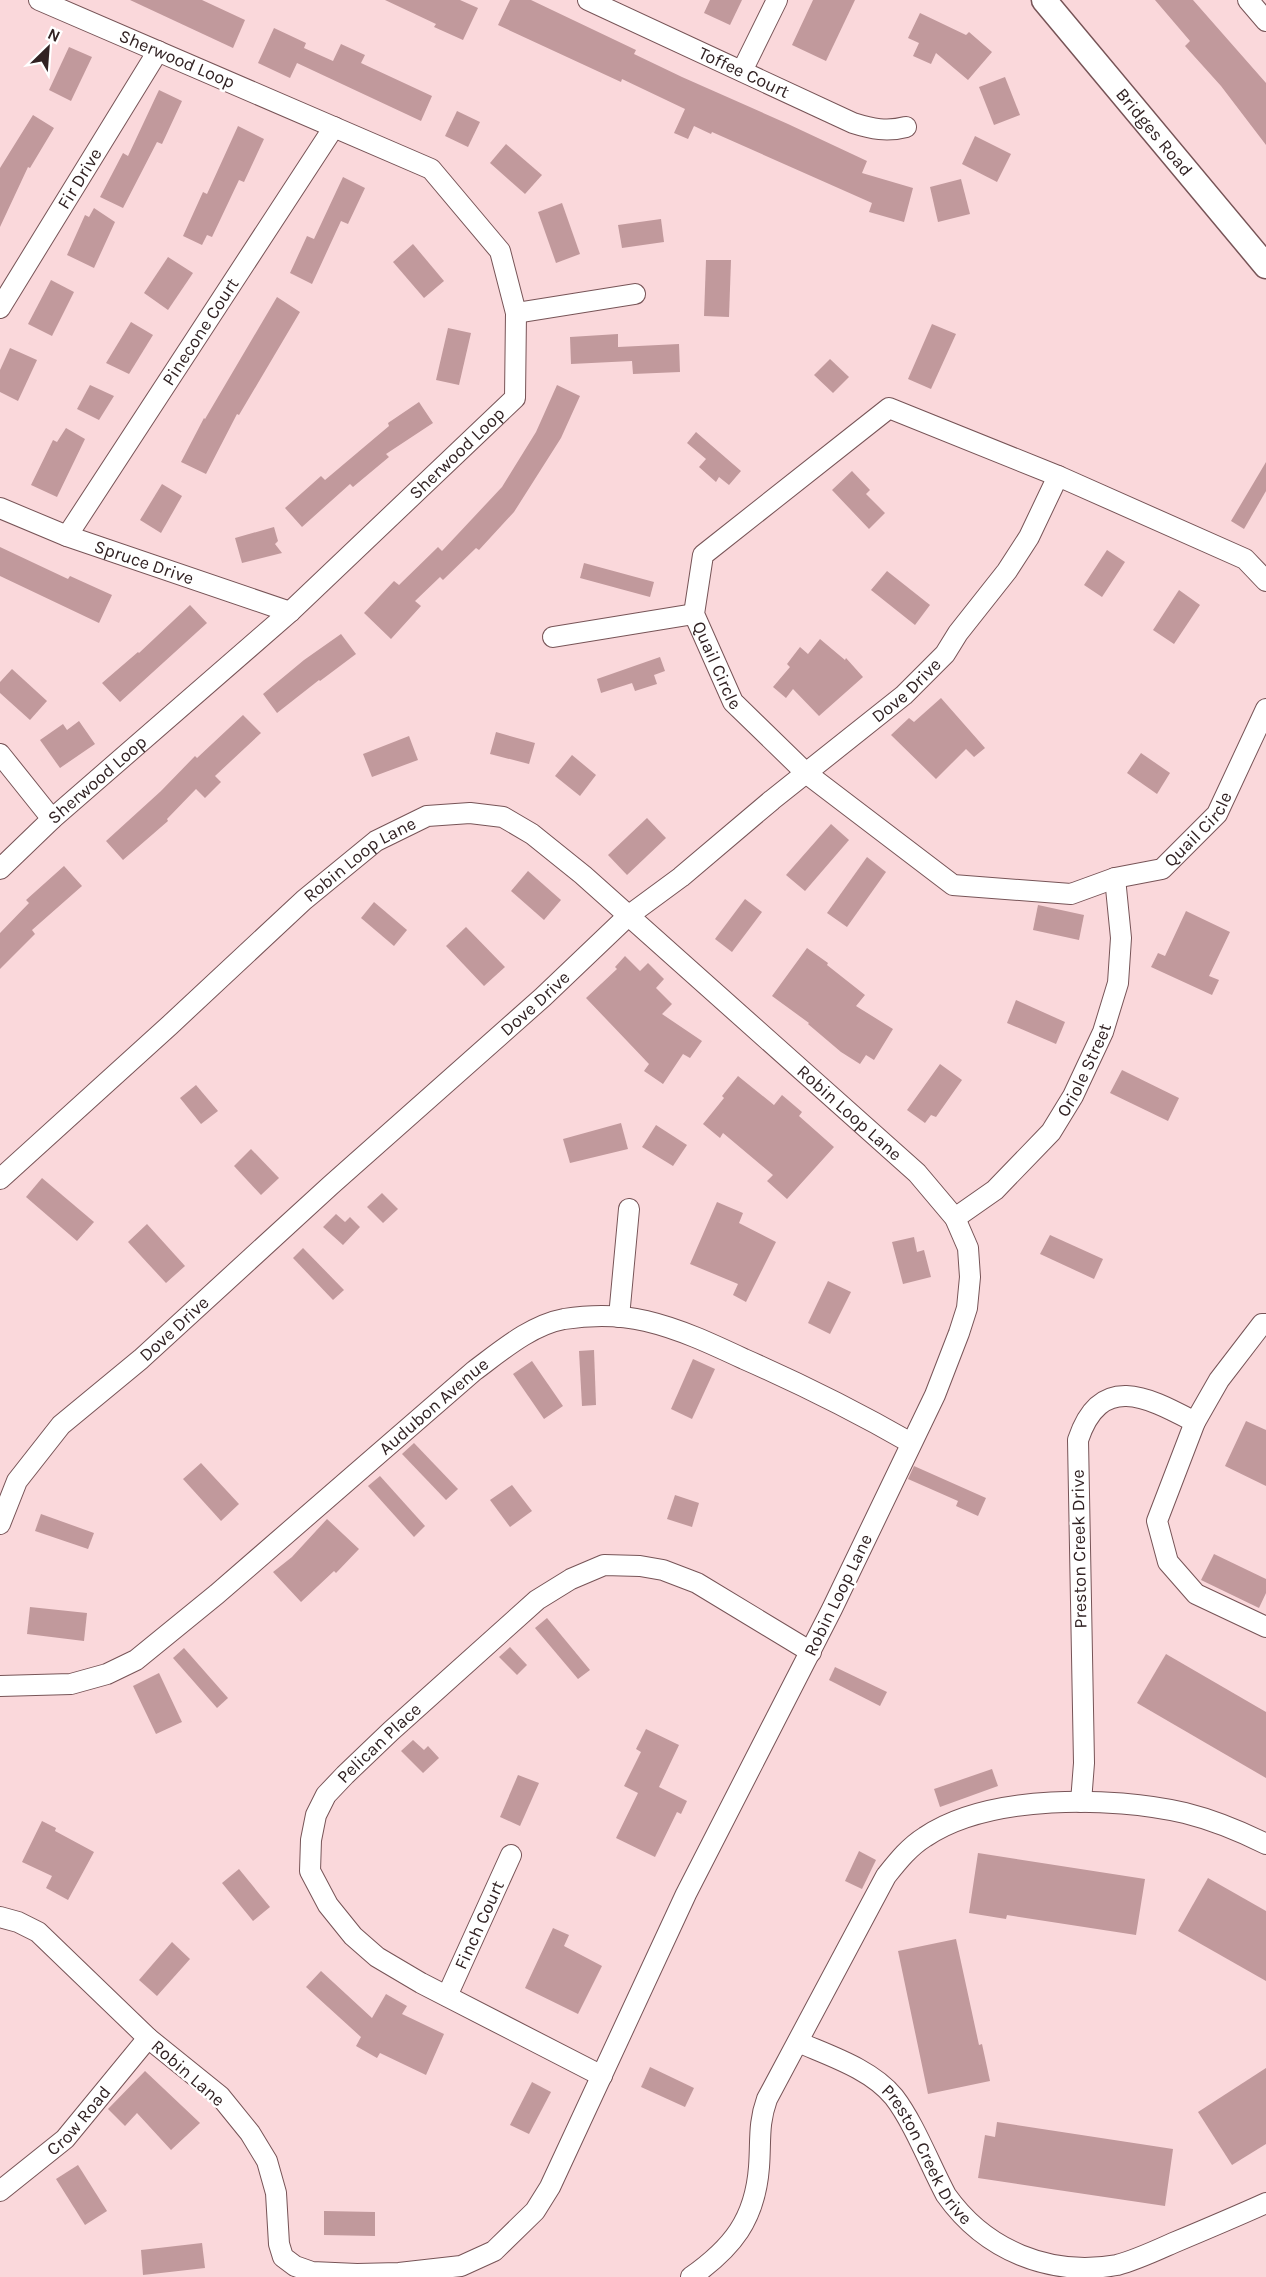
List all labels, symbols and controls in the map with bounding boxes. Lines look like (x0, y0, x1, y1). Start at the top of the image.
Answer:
north arrow (18, 18, 78, 78)
text: N (45, 24, 63, 46)
street label: Sherwood Loop (116, 25, 238, 93)
street label: Toffee Court (695, 42, 793, 103)
street label: Bridges Road (1111, 83, 1197, 181)
street label: Fir Drive (53, 144, 107, 213)
street label: Pinecone Court (157, 274, 244, 390)
street label: Sherwood Loop (405, 403, 509, 504)
street label: Spruce Drive (91, 535, 197, 589)
street label: Quail Circle (688, 618, 745, 715)
street label: Dove Drive (867, 653, 946, 728)
street label: Sherwood Loop (43, 731, 151, 829)
street label: Quail Circle (1159, 788, 1237, 872)
street label: Robin Loop Lane (299, 812, 419, 907)
street label: Dove Drive (496, 966, 575, 1041)
street label: Oriole Street (1052, 1021, 1116, 1121)
street label: Robin Loop Lane (792, 1060, 907, 1165)
street label: Dove Drive (135, 1291, 213, 1366)
street label: Audubon Avenue (374, 1353, 493, 1459)
street label: Preston Creek Drive (1067, 1469, 1091, 1629)
street label: Robin Loop Lane (799, 1530, 877, 1660)
street label: Pelican Place (332, 1698, 426, 1788)
street label: Finch Court (450, 1877, 509, 1973)
street label: Robin Lane (147, 2035, 229, 2111)
street label: Preston Creek Drive (877, 2079, 977, 2229)
street label: Crow Road (42, 2081, 115, 2160)

